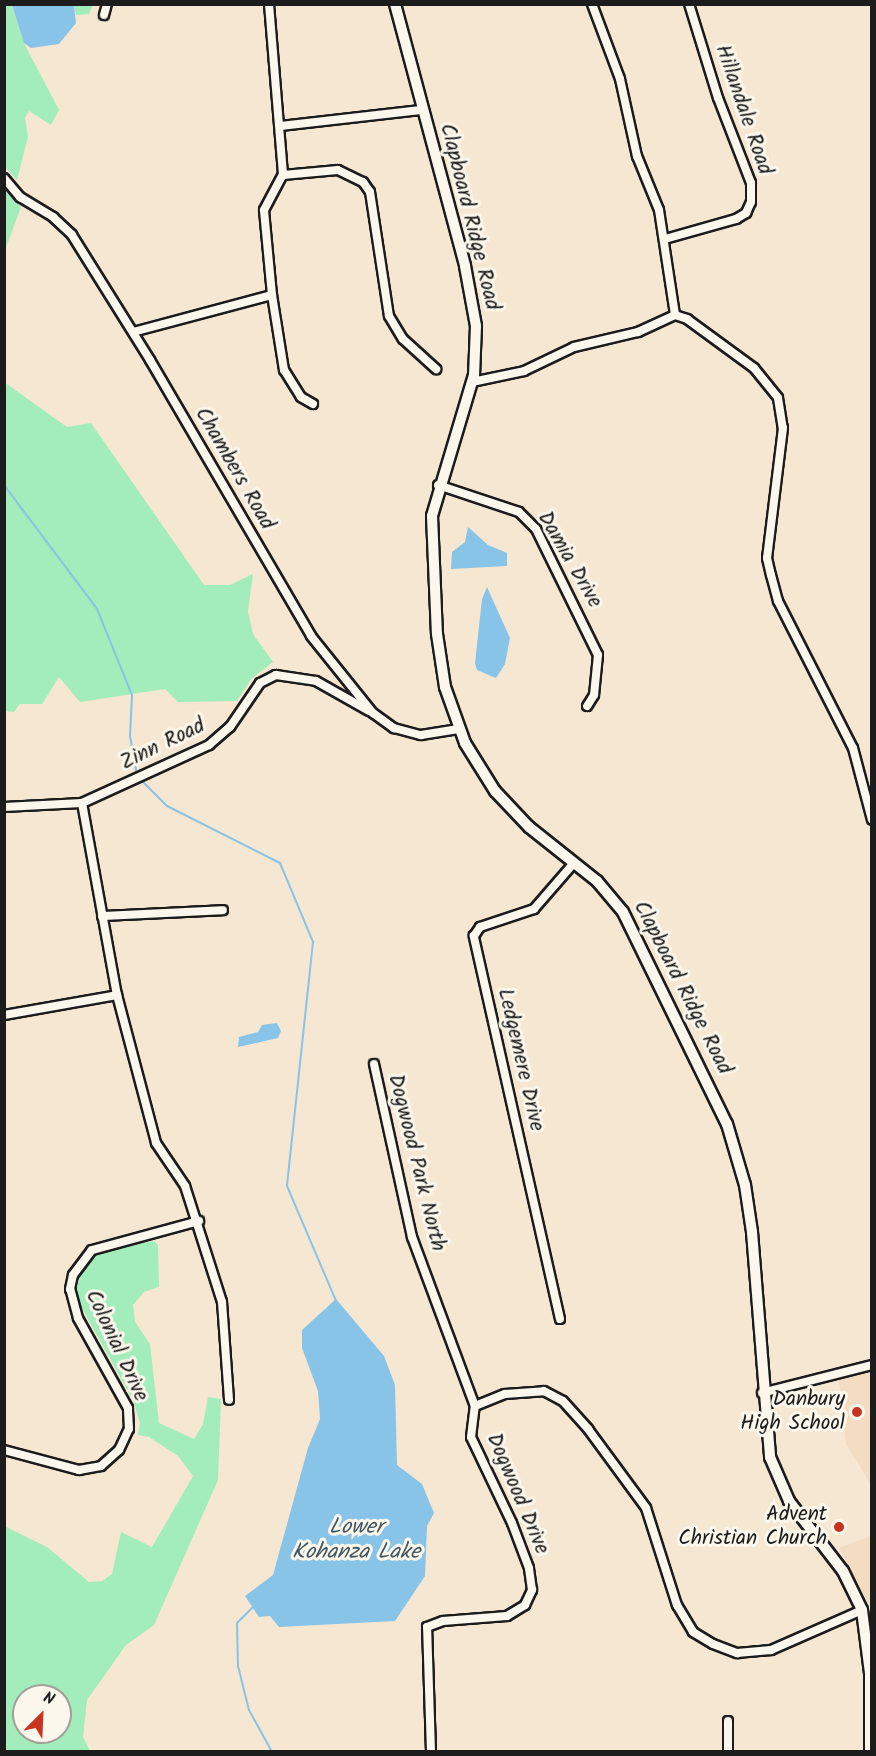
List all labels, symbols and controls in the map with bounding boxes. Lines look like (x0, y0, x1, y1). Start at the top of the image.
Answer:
street label: Hillandale Road (709, 42, 777, 178)
street label: Clapboard Ridge Road (434, 121, 504, 313)
street label: Chambers Road (189, 403, 279, 535)
street label: Damia Drive (531, 507, 607, 613)
street label: Zinn Road (117, 714, 209, 776)
street label: Clapboard Ridge Road (627, 897, 737, 1079)
street label: Ledgemere Drive (491, 986, 549, 1134)
street label: Dogwood Park North (382, 1072, 450, 1254)
street label: Colonial Drive (79, 1286, 153, 1406)
place label: Danbury High School (740, 1387, 845, 1437)
marker: Danbury High School (850, 1405, 864, 1419)
street label: Dogwood Drive (480, 1430, 554, 1558)
place label: Advent Christian Church (678, 1502, 827, 1552)
water label: Lower Kohanza Lake (292, 1514, 420, 1566)
marker: Advent Christian Church (832, 1520, 846, 1534)
north arrow (12, 1684, 72, 1744)
text: N (39, 1685, 58, 1712)

